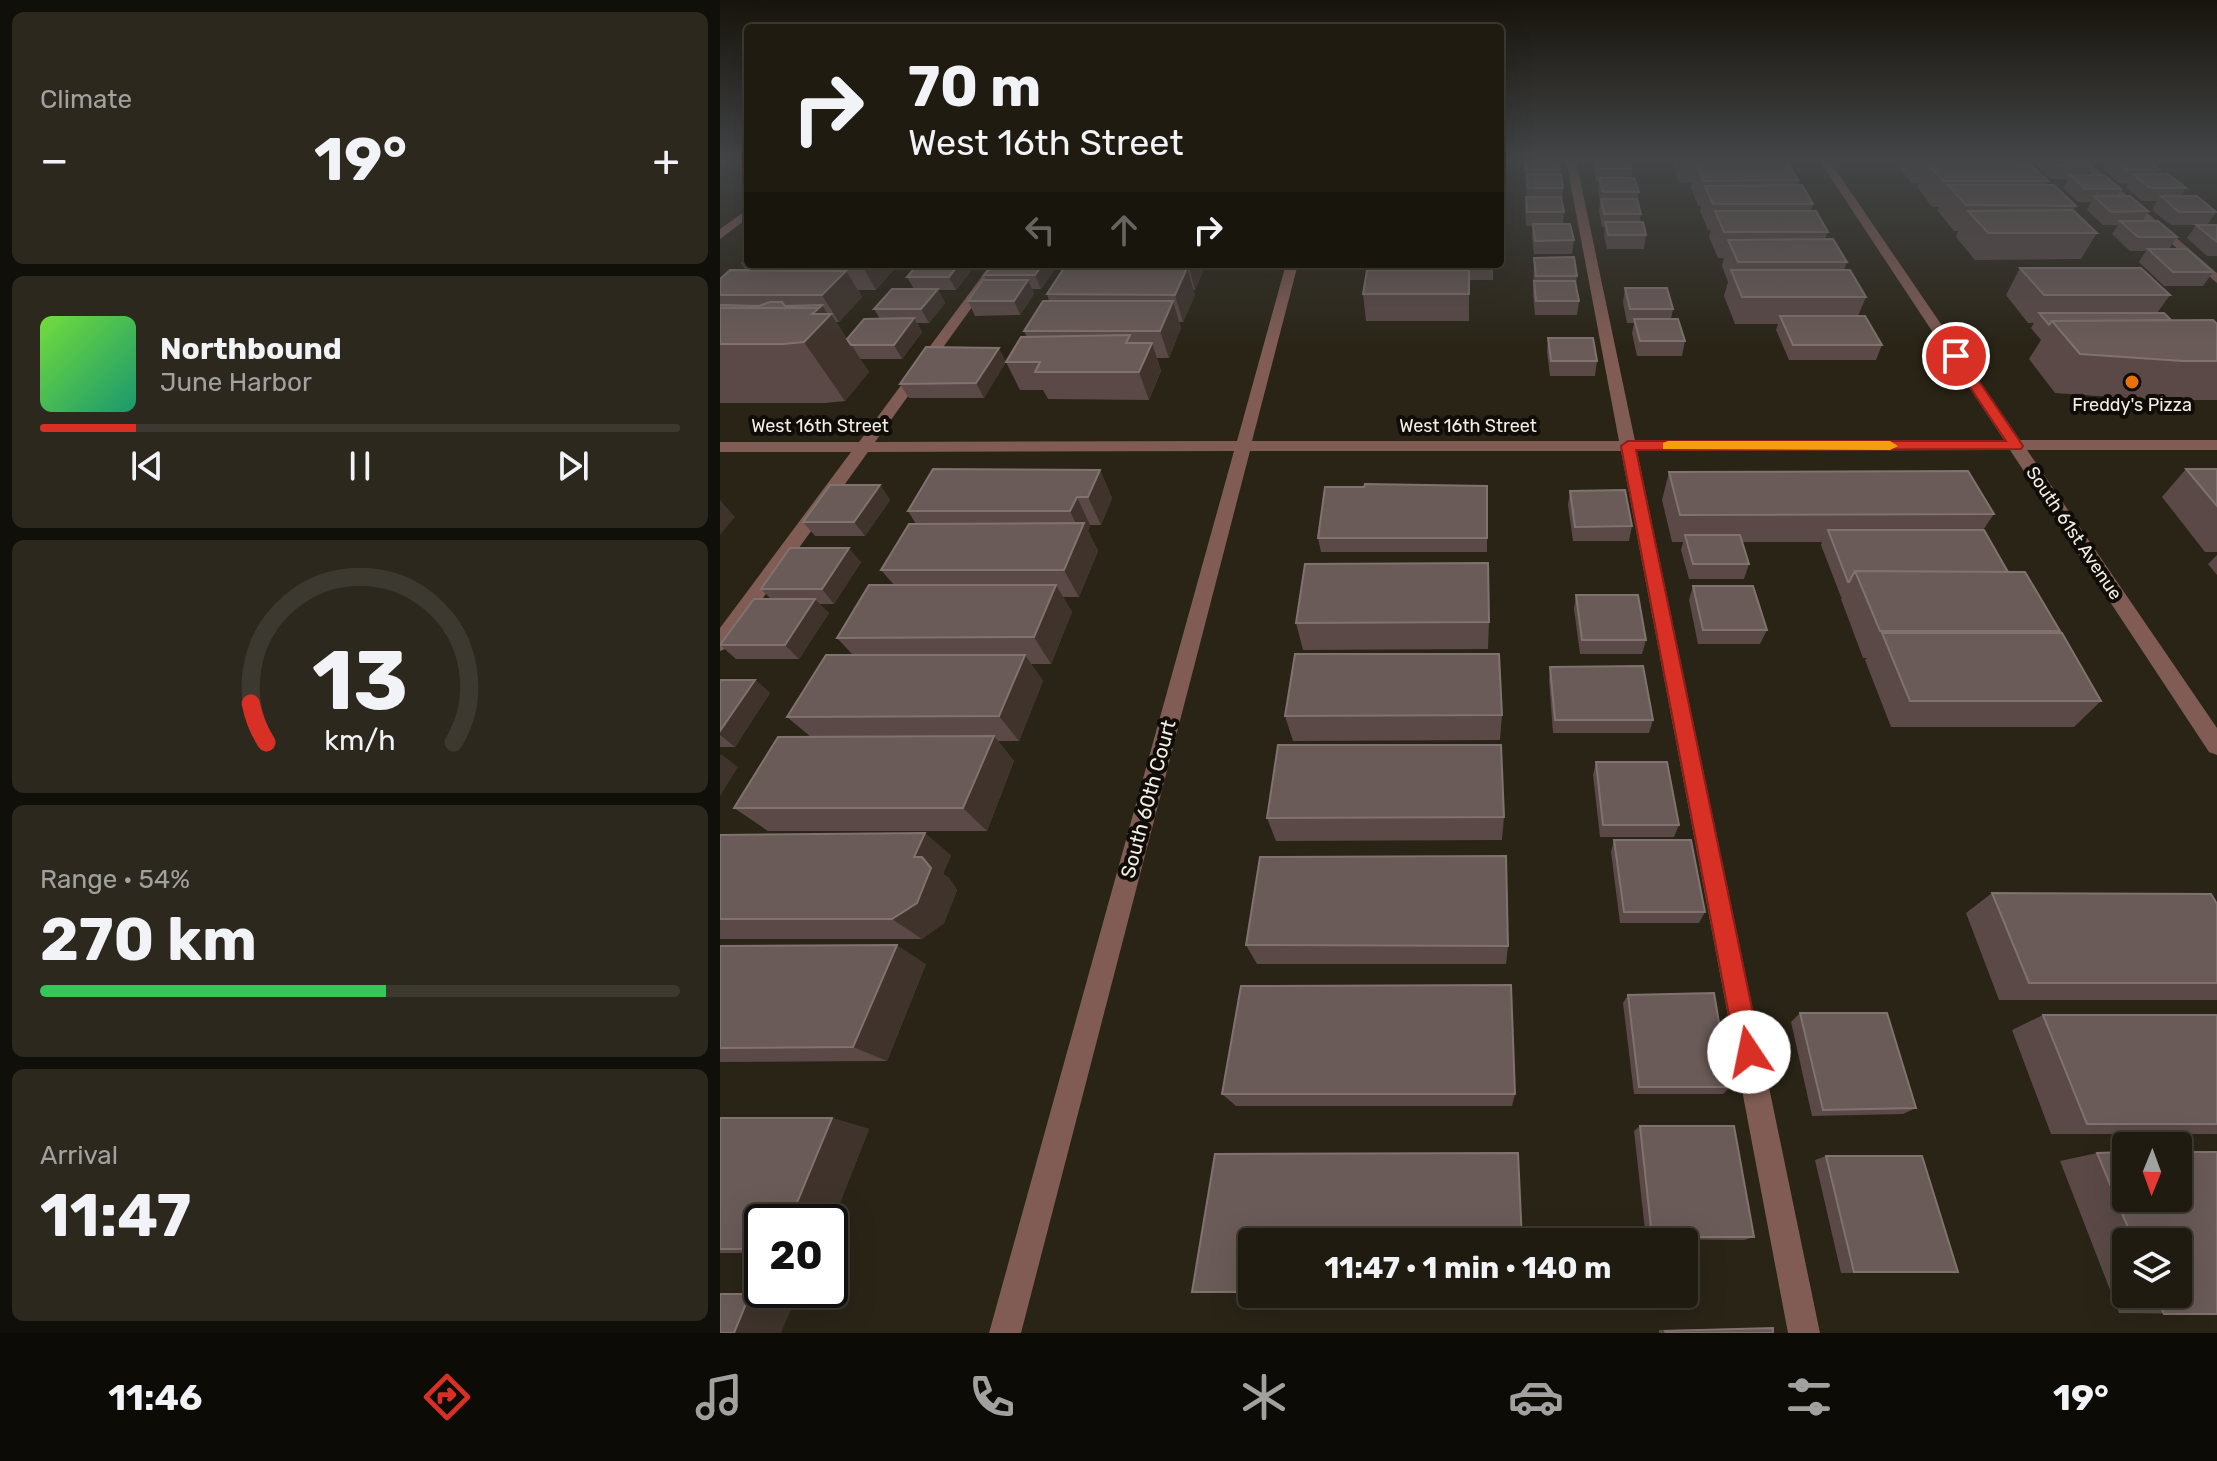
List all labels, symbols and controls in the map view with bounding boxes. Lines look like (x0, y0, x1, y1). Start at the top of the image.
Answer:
text: 70 m (908, 54, 1041, 120)
icon: right (776, 56, 880, 160)
text: Climate (40, 84, 132, 115)
text: West 16th Street (908, 121, 1184, 164)
text: 19° (314, 124, 407, 195)
text: − (40, 134, 69, 186)
text: + (653, 134, 680, 186)
icon: left (1018, 208, 1062, 252)
icon: ahead (1102, 208, 1146, 252)
icon: right (1186, 208, 1230, 252)
pin (1922, 322, 1990, 390)
text: Northbound (160, 331, 342, 367)
icon: arrive (1934, 334, 1978, 378)
text: June Harbor (160, 367, 312, 398)
marker: Freddy's Pizza (2123, 373, 2141, 391)
place label: Freddy's Pizza (2072, 394, 2192, 416)
street label: West 16th Street (751, 415, 889, 437)
street label: West 16th Street (1399, 415, 1537, 437)
icon: previous (125, 444, 169, 488)
icon: pause (338, 444, 382, 488)
icon: next (551, 444, 595, 488)
street label: South 61st Avenue (2021, 462, 2127, 604)
text: 13 (312, 630, 408, 729)
street label: South 60th Court (1115, 717, 1181, 881)
text: km/h (324, 723, 396, 757)
text: Range · 54% (40, 864, 190, 895)
text: 270 km (40, 904, 257, 975)
position arrow (1707, 1010, 1791, 1094)
north arrow (2112, 1132, 2192, 1212)
map controls (2112, 1132, 2192, 1308)
text: Arrival (40, 1140, 118, 1171)
text: 11:47 (40, 1180, 191, 1251)
speed limit sign: 20 (744, 1204, 848, 1308)
button: layers (2112, 1228, 2192, 1308)
text: 11:47 · 1 min · 140 m (1324, 1250, 1612, 1286)
icon: directions (419, 1369, 475, 1425)
icon: music (691, 1369, 747, 1425)
icon: phone (964, 1369, 1020, 1425)
icon: climate (1236, 1369, 1292, 1425)
icon: car (1508, 1369, 1564, 1425)
icon: filters (1781, 1369, 1837, 1425)
text: 11:46 (108, 1376, 203, 1419)
text: 19° (2053, 1376, 2109, 1419)

